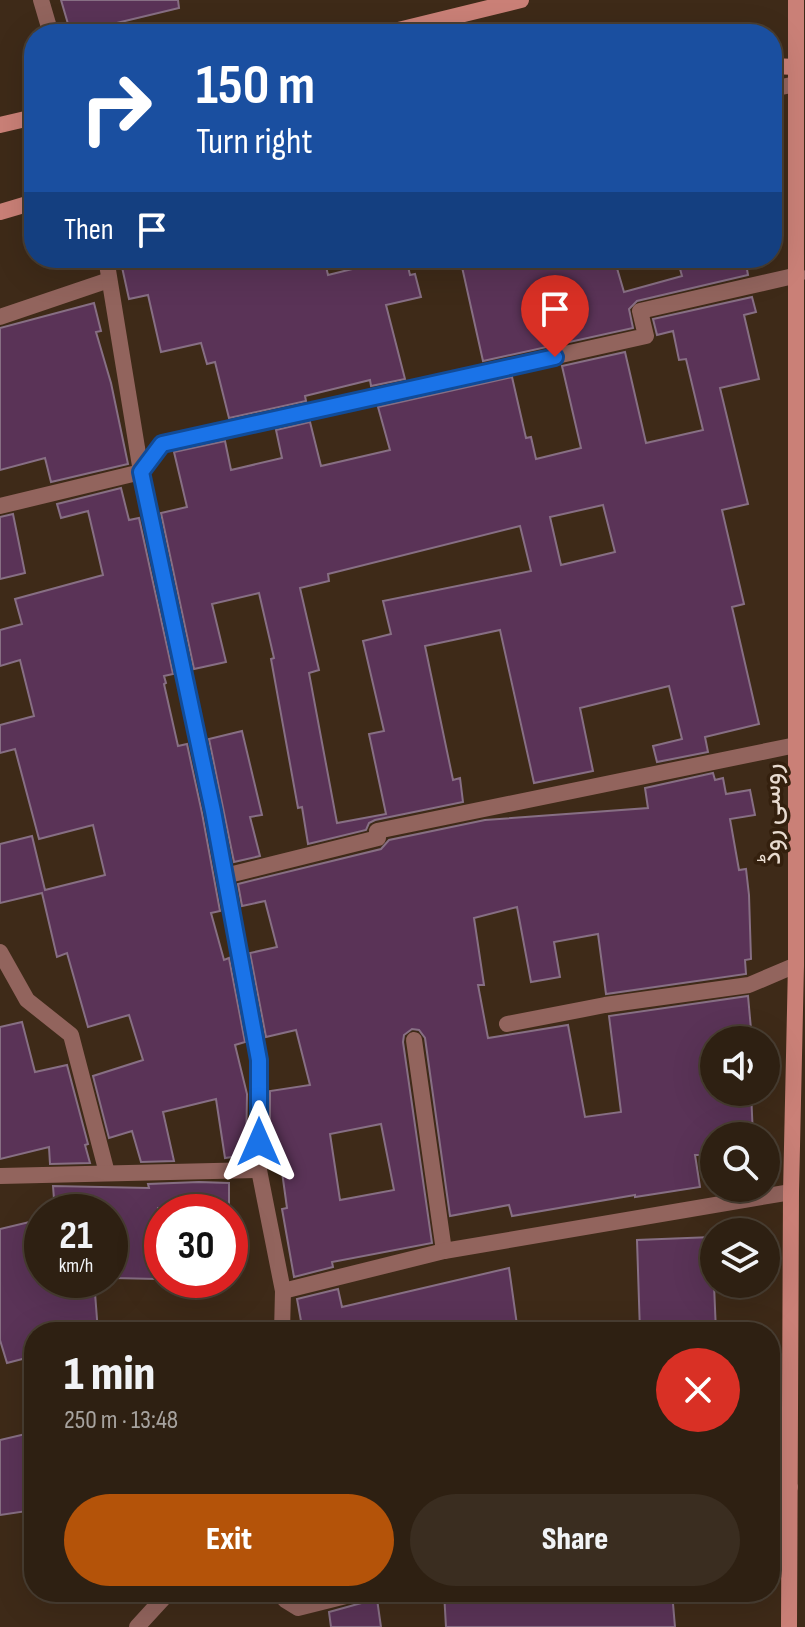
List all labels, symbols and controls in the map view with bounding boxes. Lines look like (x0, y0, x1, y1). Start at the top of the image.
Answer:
text: 150 m (196, 53, 315, 120)
icon: right (64, 56, 168, 160)
text: Turn right (196, 121, 313, 164)
icon: arrive (130, 208, 174, 252)
text: Then (64, 212, 114, 248)
pin (521, 275, 589, 357)
icon: arrive (533, 287, 577, 331)
street label: روسی روڈ (755, 763, 788, 865)
map controls (700, 1026, 780, 1298)
button: sound (700, 1026, 780, 1106)
position arrow (217, 1100, 301, 1184)
button: search (700, 1122, 780, 1202)
speed limit sign: 30 (144, 1194, 248, 1298)
text: 21 (59, 1212, 93, 1260)
button: layers (700, 1218, 780, 1298)
text: km/h (59, 1254, 93, 1278)
text: 1 min (64, 1346, 155, 1403)
button: close (656, 1348, 740, 1432)
text: 250 m · 13:48 (64, 1405, 178, 1436)
button: Exit (64, 1494, 394, 1586)
button: Share (410, 1494, 740, 1586)

